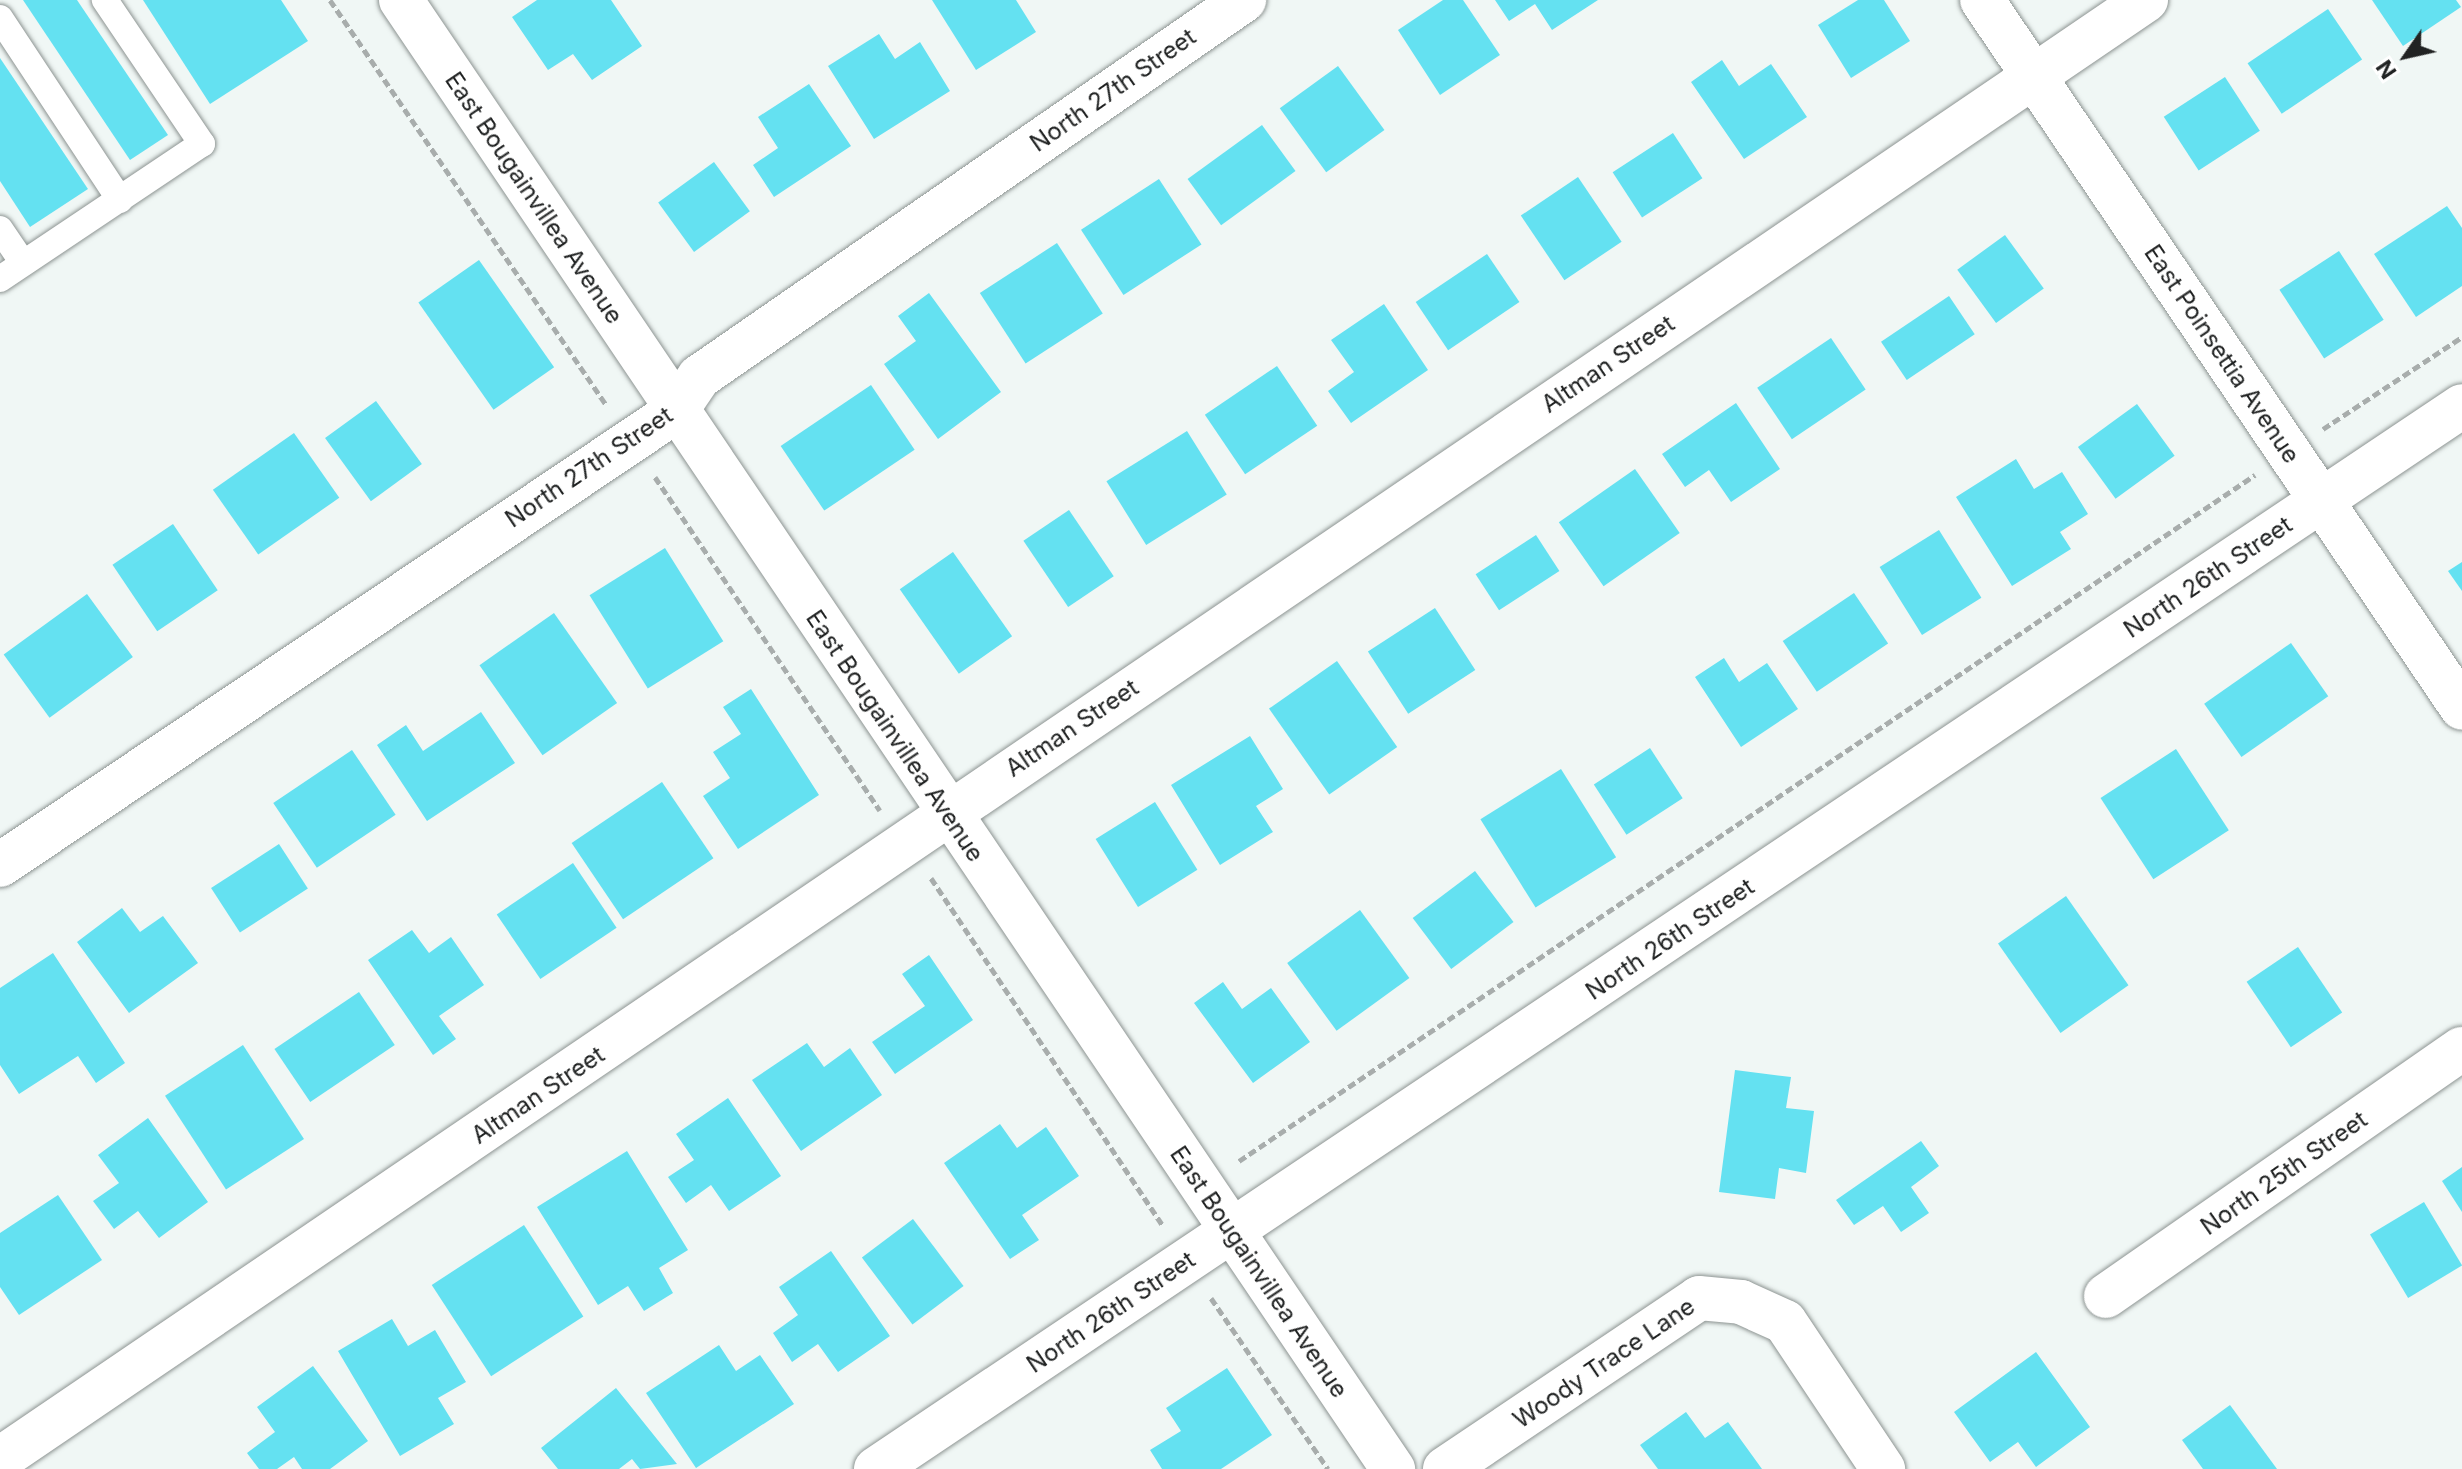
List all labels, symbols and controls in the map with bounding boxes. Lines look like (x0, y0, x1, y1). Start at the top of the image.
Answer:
north arrow (2366, 16, 2446, 96)
street label: North 27th Street (1025, 22, 1201, 158)
text: N (2371, 55, 2402, 84)
street label: East Bougainvillea Avenue (439, 67, 629, 329)
street label: East Poinsettia Avenue (2138, 239, 2306, 469)
street label: Altman Street (1536, 309, 1680, 419)
street label: North 27th Street (500, 400, 678, 534)
street label: North 26th Street (2118, 510, 2298, 644)
street label: East Bougainvillea Avenue (800, 605, 990, 867)
street label: Altman Street (1000, 673, 1144, 783)
street label: North 26th Street (1580, 872, 1760, 1006)
street label: Altman Street (466, 1040, 610, 1150)
street label: North 25th Street (2195, 1105, 2373, 1241)
street label: East Bougainvillea Avenue (1164, 1141, 1354, 1403)
street label: North 26th Street (1021, 1245, 1201, 1379)
street label: Woody Trace Lane (1508, 1292, 1700, 1434)

